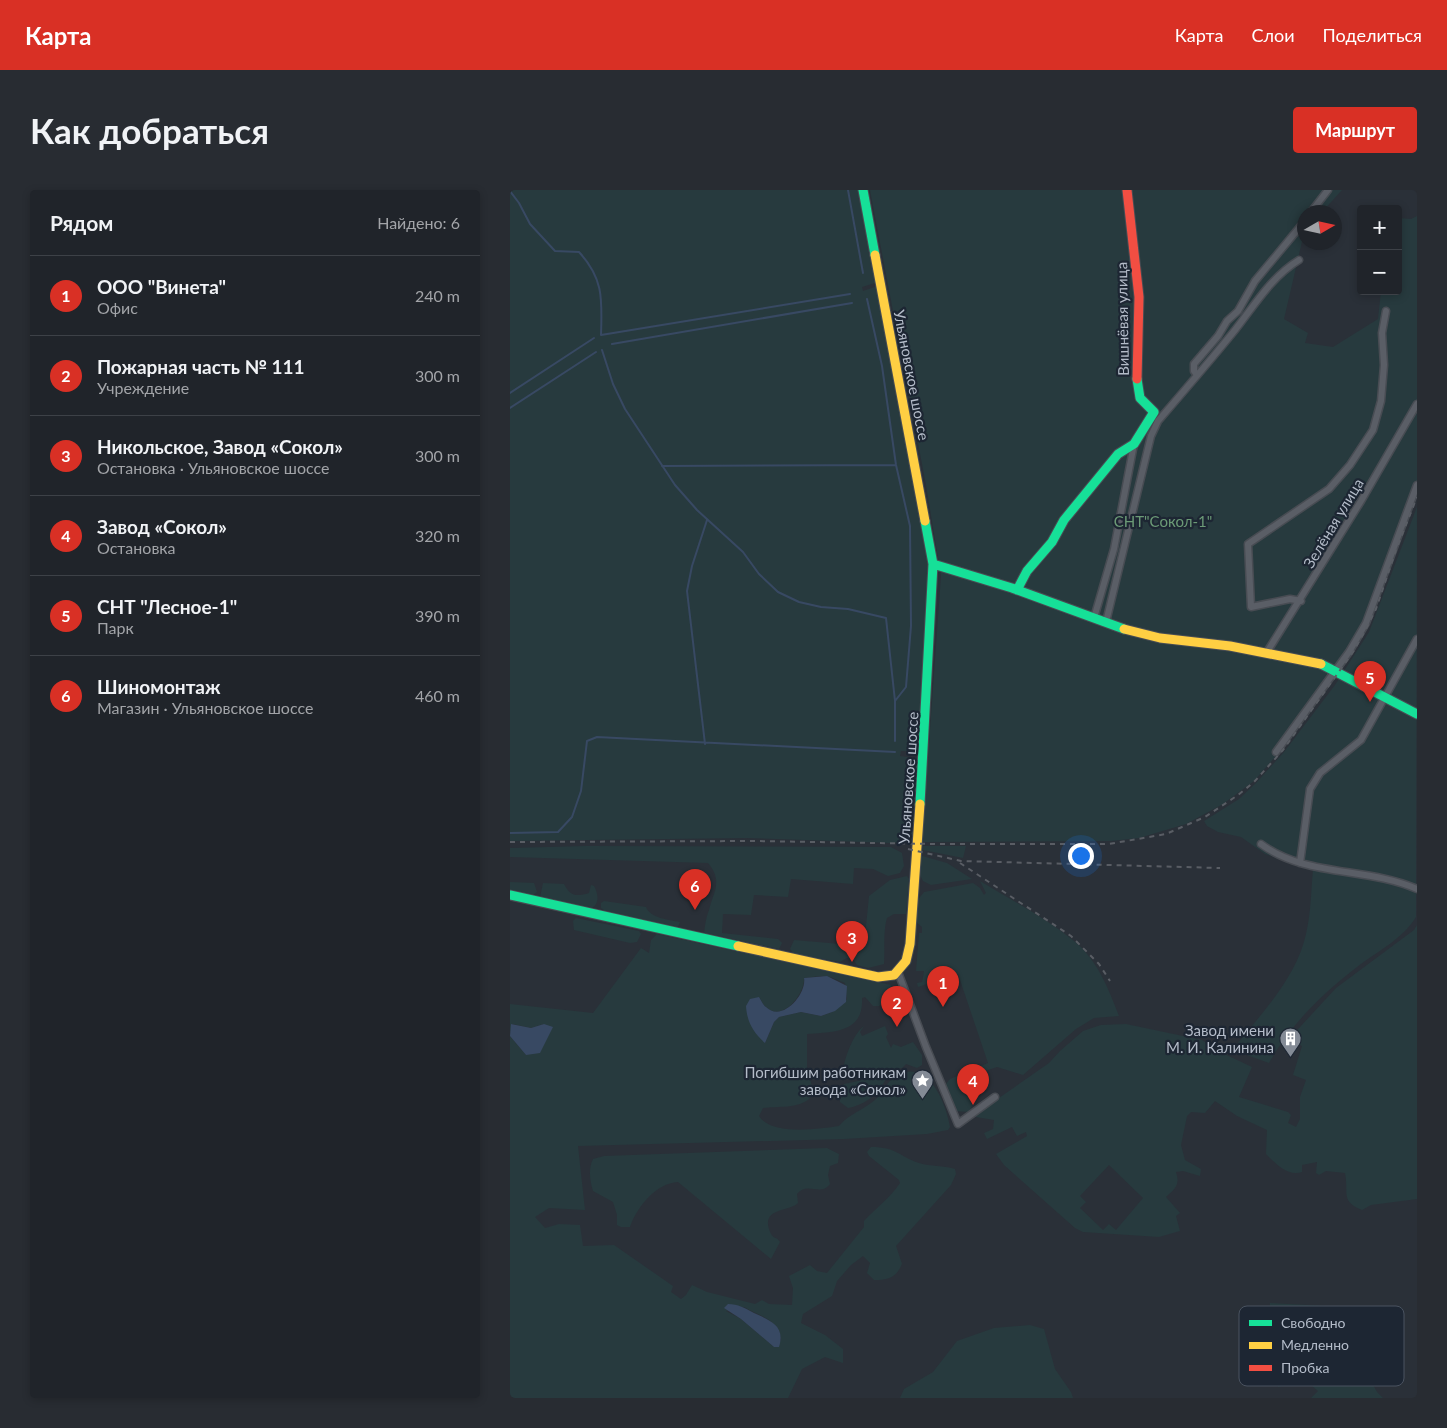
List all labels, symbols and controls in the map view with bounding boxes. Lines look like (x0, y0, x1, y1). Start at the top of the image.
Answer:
text: Карта (25, 21, 92, 50)
text: Карта (1175, 24, 1223, 46)
text: Слои (1251, 24, 1295, 46)
text: Поделиться (1323, 24, 1422, 46)
button: Маршрут (1293, 107, 1417, 153)
text: Как добраться (30, 109, 269, 151)
north arrow (1297, 205, 1342, 250)
map controls (1357, 205, 1402, 295)
button: + (1357, 205, 1402, 250)
text: Рядом (50, 210, 113, 235)
text: Найдено: 6 (377, 213, 460, 232)
button: − (1357, 250, 1402, 295)
street label: Вишнёвая улица (1112, 262, 1132, 376)
text: ООО "Винета" (97, 275, 226, 298)
text: 1 (61, 286, 71, 305)
text: 240 m (415, 286, 460, 305)
text: Офис (97, 298, 138, 317)
street label: Ульяновское шоссе (891, 308, 934, 442)
text: Пожарная часть № 111 (97, 355, 305, 378)
text: 2 (61, 366, 71, 385)
text: 300 m (415, 366, 460, 385)
text: Учреждение (97, 378, 189, 397)
text: Никольское, Завод «Сокол» (97, 435, 343, 458)
text: 3 (61, 446, 71, 465)
text: 300 m (415, 446, 460, 465)
text: Остановка · Ульяновское шоссе (97, 458, 330, 477)
street label: Зелёная улица (1299, 475, 1367, 571)
park label: СНТ"Сокол-1" (1114, 512, 1212, 530)
text: Завод «Сокол» (97, 515, 227, 538)
text: 4 (61, 526, 71, 545)
text: 320 m (415, 526, 460, 545)
text: Остановка (97, 538, 176, 557)
text: СНТ "Лесное-1" (97, 595, 237, 618)
text: 5 (61, 606, 71, 625)
text: 390 m (415, 606, 460, 625)
text: Парк (97, 618, 134, 637)
pin: 5 (1354, 661, 1386, 702)
text: Шиномонтаж (97, 675, 221, 698)
text: 6 (61, 686, 71, 705)
text: 460 m (415, 686, 460, 705)
text: Магазин · Ульяновское шоссе (97, 698, 313, 717)
street label: Ульяновское шоссе (894, 711, 922, 845)
your location (1068, 843, 1094, 869)
pin: 6 (679, 869, 711, 910)
pin: 3 (836, 921, 868, 962)
pin: 1 (927, 966, 959, 1007)
pin: 2 (881, 986, 913, 1027)
place label: Завод имени М. И. Калинина (1166, 1021, 1274, 1056)
building icon: Завод имени М. И. Калинина (1278, 1027, 1302, 1058)
place label: Погибшим работникам завода «Сокол» (744, 1063, 906, 1098)
pin: 4 (957, 1064, 989, 1105)
place icon: Погибшим работникам завода «Сокол» (910, 1069, 934, 1100)
legend (1239, 1306, 1404, 1386)
text: Свободно (1281, 1314, 1346, 1331)
text: Медленно (1281, 1336, 1349, 1353)
text: Пробка (1281, 1359, 1329, 1376)

